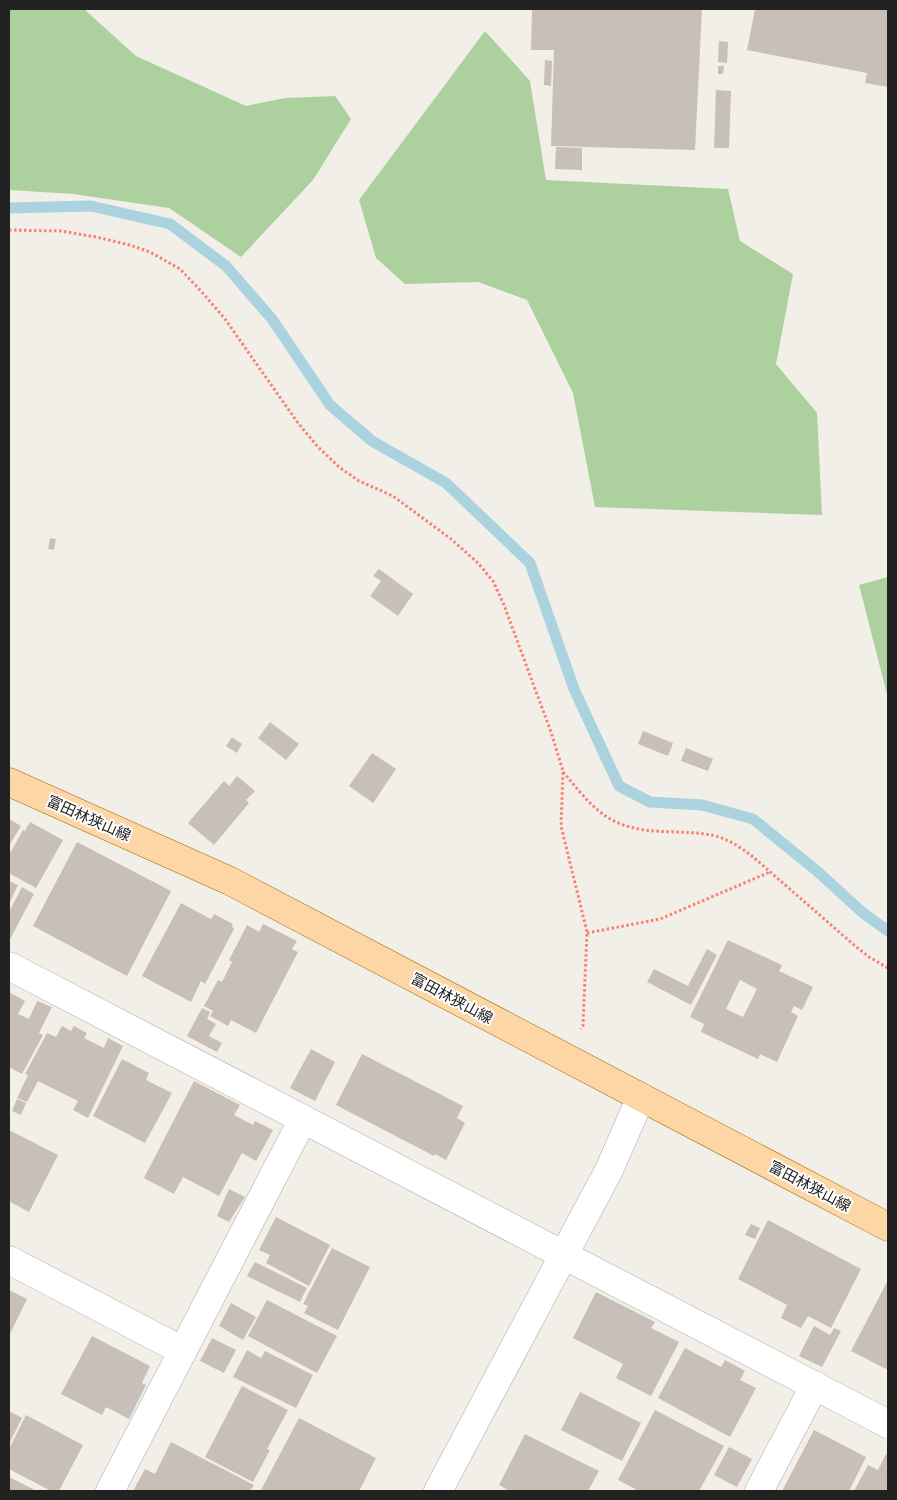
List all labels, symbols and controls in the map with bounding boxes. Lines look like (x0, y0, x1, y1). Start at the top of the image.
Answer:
street label: 富田林狭山線 (44, 792, 134, 844)
street label: 富田林狭山線 (408, 969, 496, 1027)
street label: 富田林狭山線 (766, 1157, 854, 1215)

